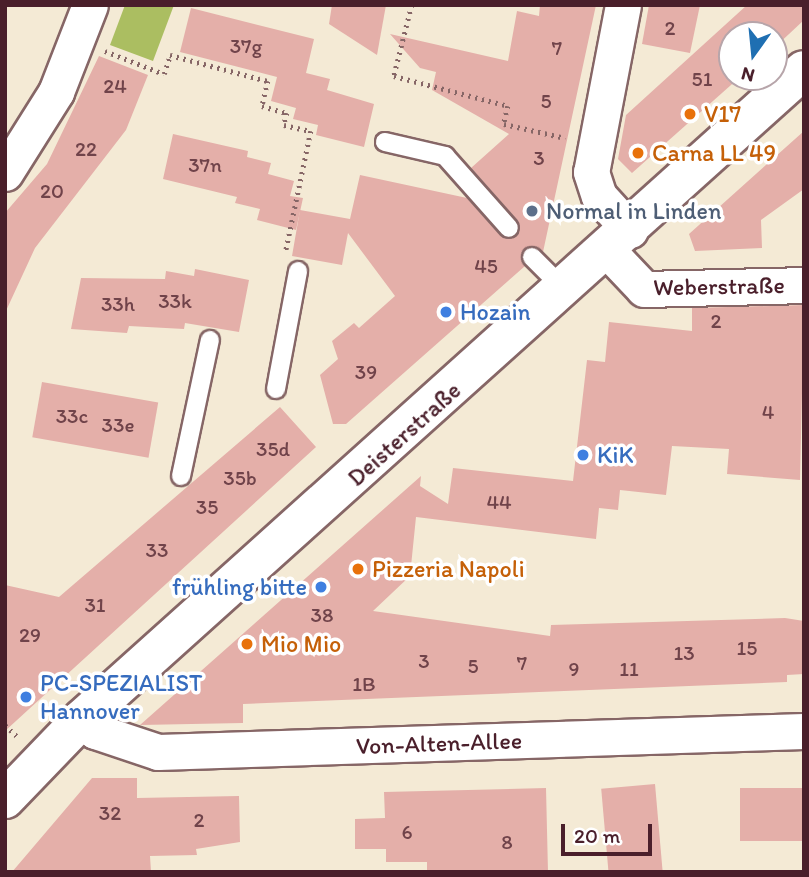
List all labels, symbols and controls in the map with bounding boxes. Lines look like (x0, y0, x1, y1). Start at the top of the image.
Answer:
house number: 2 (664, 15, 676, 41)
north arrow (718, 21, 788, 91)
house number: 37g (230, 33, 262, 59)
house number: 7 (552, 35, 562, 61)
text: N (739, 62, 757, 88)
house number: 51 (692, 66, 712, 92)
house number: 24 (103, 73, 127, 99)
house number: 5 (540, 88, 552, 114)
place label: V17 (704, 100, 741, 128)
marker: V17 (682, 106, 698, 122)
house number: 22 (75, 136, 97, 162)
place label: Carna LL 49 (652, 139, 776, 167)
house number: 3 (533, 145, 545, 171)
marker: Carna LL 49 (630, 145, 646, 161)
house number: 37n (188, 152, 222, 178)
house number: 20 (40, 178, 64, 204)
place label: Normal in Linden (546, 197, 722, 225)
marker: Normal in Linden (524, 203, 540, 219)
house number: 45 (474, 253, 498, 279)
street label: Weberstraße (653, 270, 785, 302)
house number: 33k (158, 288, 192, 314)
house number: 33h (101, 291, 135, 317)
place label: Hozain (460, 298, 531, 326)
marker: Hozain (438, 304, 454, 320)
house number: 2 (710, 308, 722, 334)
house number: 39 (355, 359, 377, 385)
street label: Deisterstraße (342, 376, 466, 492)
house number: 4 (762, 399, 774, 425)
house number: 33c (56, 403, 88, 429)
house number: 33e (102, 412, 134, 438)
house number: 35d (256, 436, 290, 462)
place label: KiK (597, 441, 634, 469)
marker: KiK (575, 447, 591, 463)
house number: 35b (223, 465, 257, 491)
house number: 44 (486, 489, 512, 515)
house number: 35 (196, 494, 218, 520)
house number: 33 (146, 537, 168, 563)
place label: Pizzeria Napoli (372, 555, 525, 583)
marker: Pizzeria Napoli (350, 561, 366, 577)
place label: frühling bitte (172, 573, 307, 601)
marker: frühling bitte (313, 579, 329, 595)
house number: 31 (84, 592, 106, 618)
house number: 38 (311, 602, 333, 628)
house number: 29 (19, 622, 41, 648)
place label: Mio Mio (261, 630, 341, 658)
house number: 15 (737, 635, 757, 661)
marker: Mio Mio (239, 636, 255, 652)
house number: 13 (673, 640, 695, 666)
house number: 3 (418, 648, 430, 674)
house number: 7 (517, 650, 527, 676)
house number: 5 (467, 653, 479, 679)
house number: 9 (569, 656, 579, 682)
house number: 11 (619, 656, 639, 682)
place label: PC-SPEZIALIST Hannover (40, 669, 202, 725)
house number: 1B (352, 671, 376, 697)
marker: PC-SPEZIALIST Hannover (18, 689, 34, 705)
street label: Von-Alten-Allee (355, 726, 523, 760)
house number: 32 (99, 800, 121, 826)
house number: 2 (193, 807, 205, 833)
scale bar (564, 810, 655, 854)
house number: 6 (401, 819, 413, 845)
text: 20 m (574, 823, 620, 848)
house number: 8 (501, 829, 513, 855)

